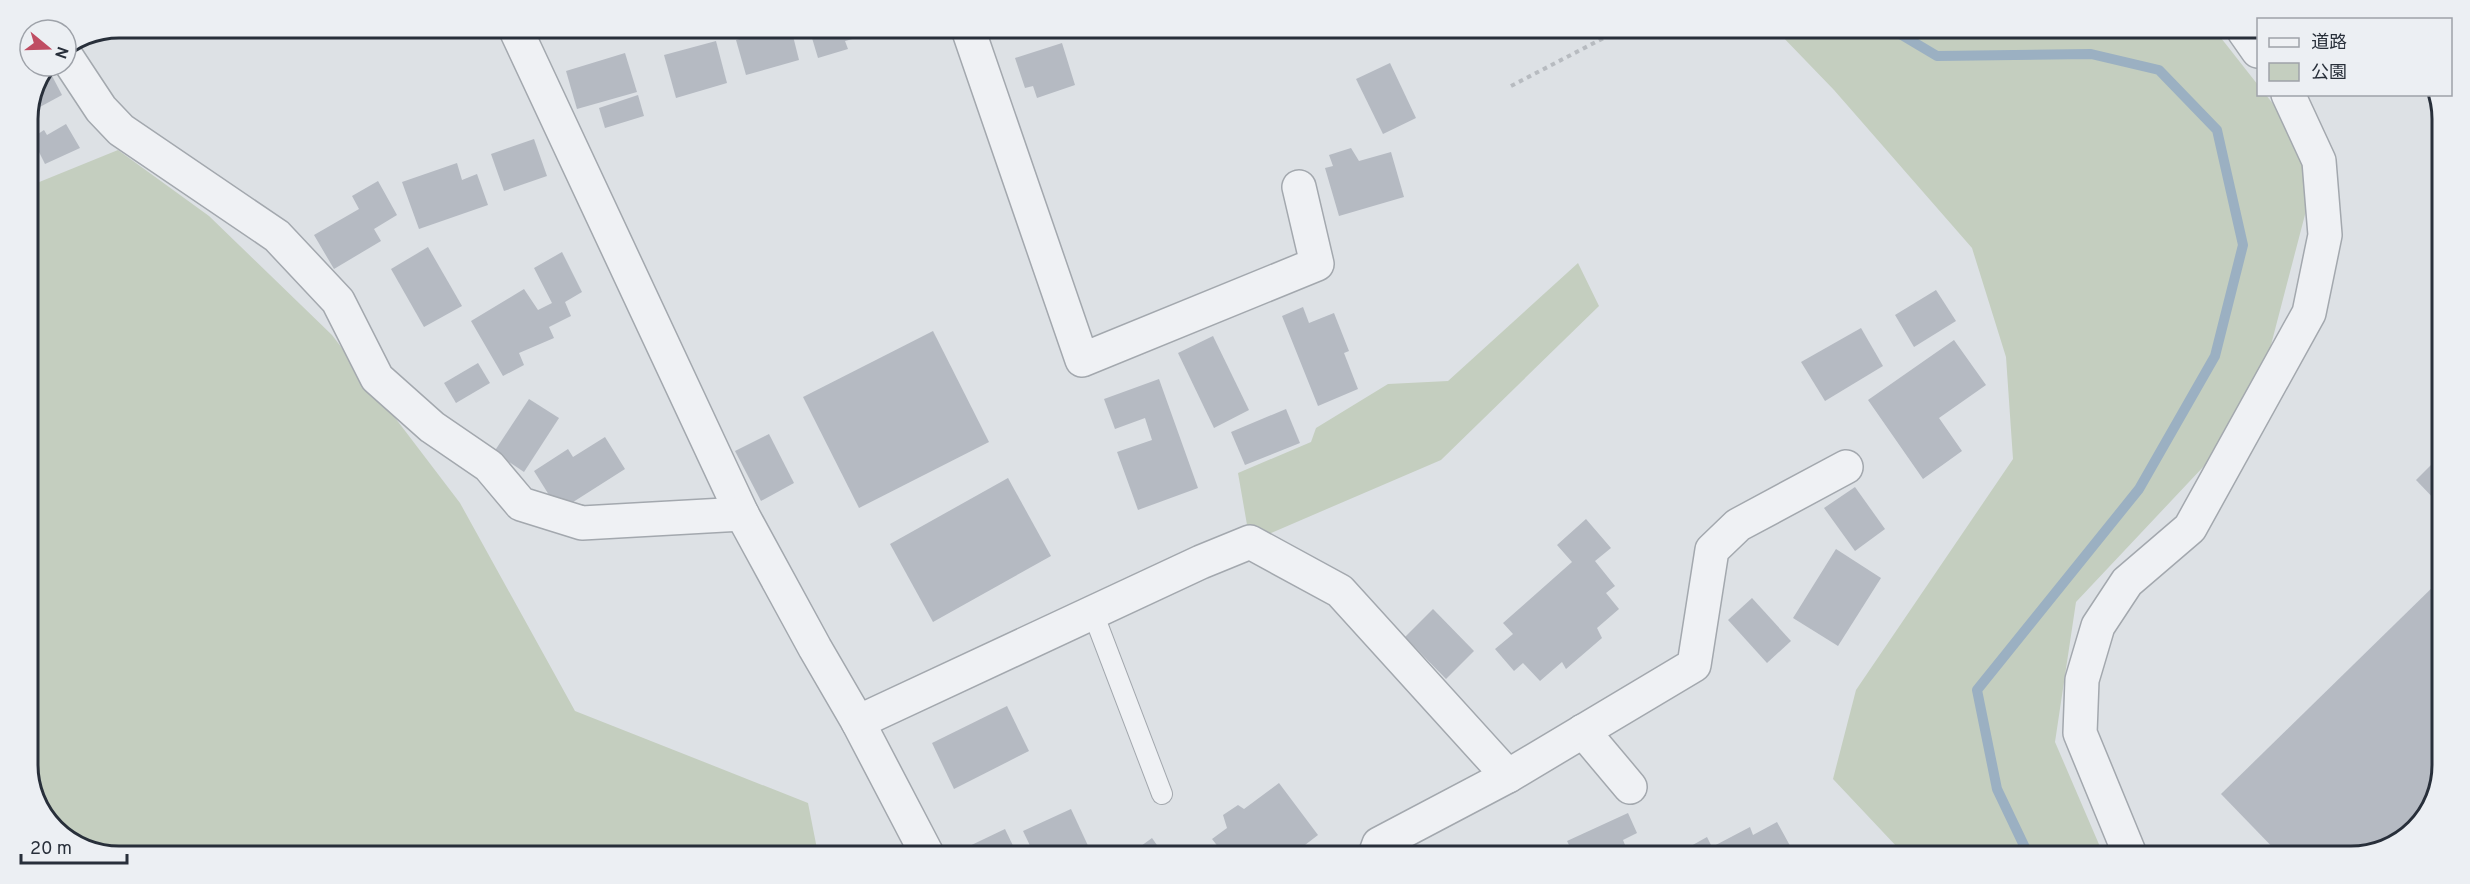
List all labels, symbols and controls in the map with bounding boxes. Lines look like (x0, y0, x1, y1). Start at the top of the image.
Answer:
north arrow (18, 18, 78, 78)
legend (2257, 18, 2452, 96)
text: 道路 (2311, 32, 2347, 55)
text: N (49, 44, 72, 61)
text: 公園 (2311, 62, 2347, 85)
scale bar (21, 827, 128, 865)
text: 20 m (30, 838, 72, 861)

